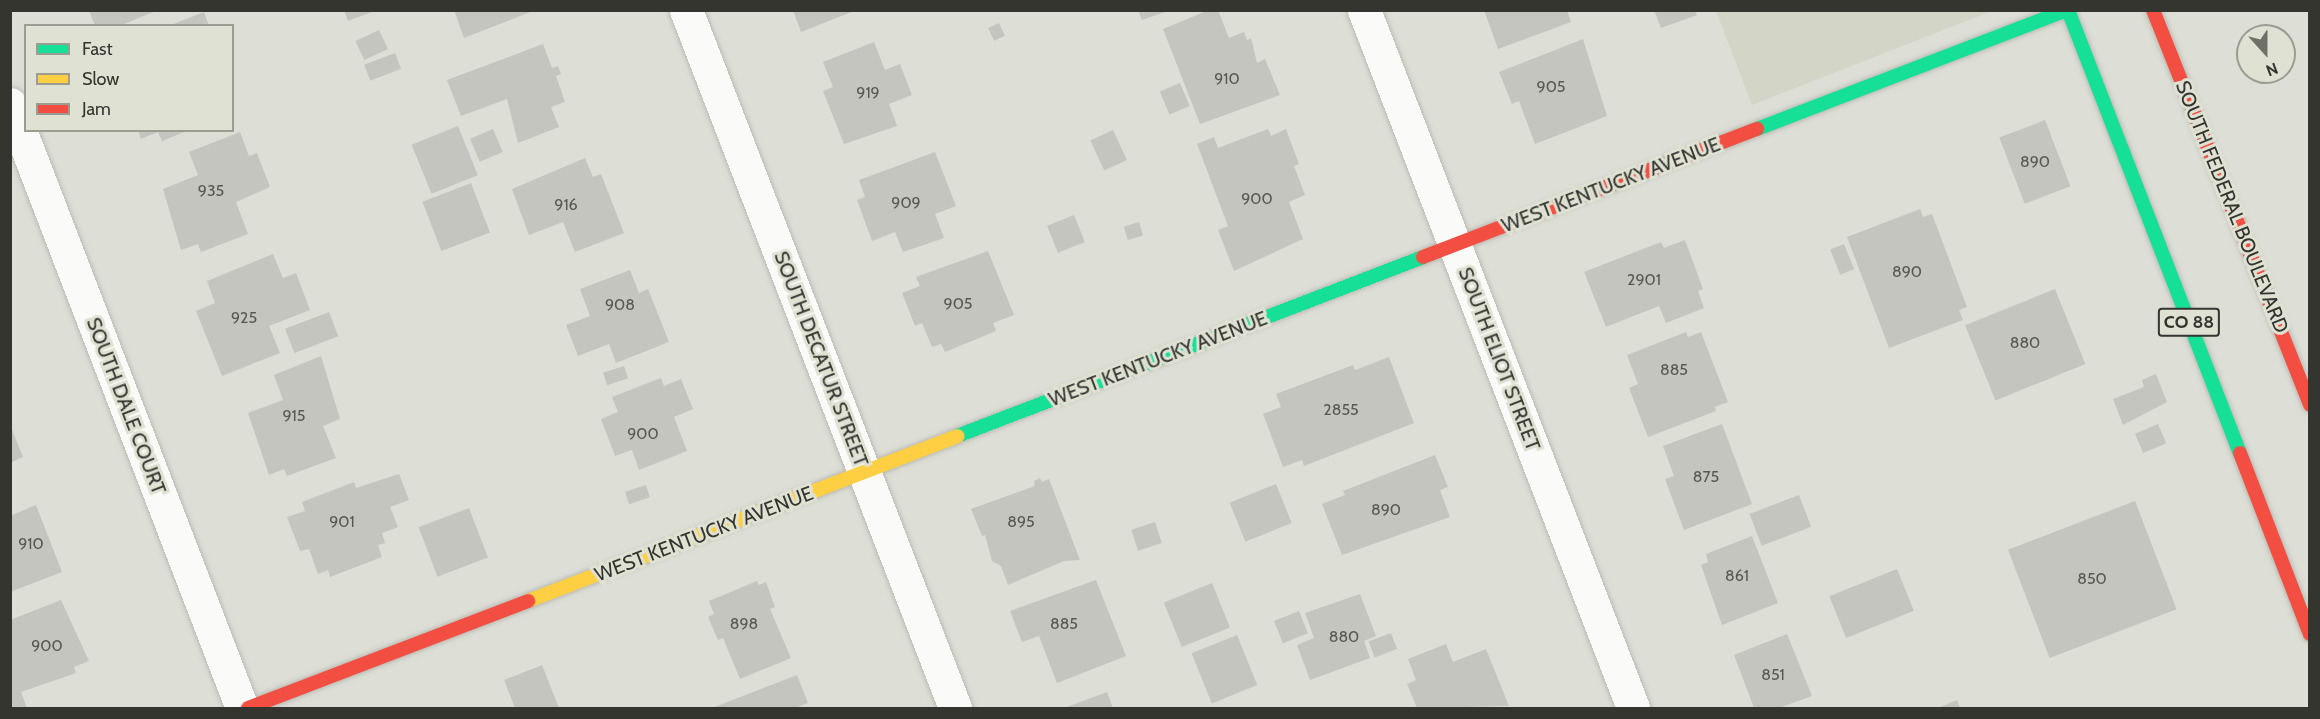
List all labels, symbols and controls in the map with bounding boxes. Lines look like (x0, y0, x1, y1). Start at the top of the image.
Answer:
legend (24, 24, 234, 132)
north arrow (2236, 24, 2296, 84)
text: Fast (82, 38, 113, 60)
text: N (2263, 59, 2281, 80)
text: Slow (82, 68, 119, 90)
house number: 910 (1214, 69, 1240, 89)
house number: 905 (1537, 77, 1565, 97)
street label: SOUTH FEDERAL BOULEVARD (2170, 77, 2294, 337)
house number: 919 (856, 83, 880, 103)
text: Jam (82, 98, 111, 120)
street label: WEST KENTUCKY AVENUE (1498, 132, 1724, 238)
house number: 890 (2020, 152, 2050, 172)
house number: 935 (198, 181, 224, 201)
house number: 900 (1241, 189, 1273, 209)
house number: 909 (891, 193, 921, 213)
house number: 916 (554, 195, 578, 215)
street label: SOUTH DECATUR STREET (769, 248, 873, 470)
house number: 890 (1892, 262, 1922, 282)
street label: SOUTH ELIOT STREET (1453, 264, 1545, 454)
house number: 2901 (1627, 270, 1661, 290)
house number: 905 (944, 294, 972, 314)
house number: 908 (605, 295, 635, 315)
street label: WEST KENTUCKY AVENUE (1045, 306, 1271, 412)
road number: CO 88 (2158, 307, 2220, 337)
house number: 925 (231, 308, 257, 328)
street label: SOUTH DALE COURT (81, 314, 171, 498)
house number: 880 (2010, 333, 2040, 353)
house number: 885 (1660, 360, 1688, 380)
house number: 2855 (1323, 400, 1359, 420)
house number: 915 (283, 406, 305, 426)
house number: 900 (627, 424, 659, 444)
house number: 875 (1693, 467, 1719, 487)
street label: WEST KENTUCKY AVENUE (591, 481, 817, 587)
house number: 890 (1371, 500, 1401, 520)
house number: 901 (329, 512, 355, 532)
house number: 895 (1007, 512, 1035, 532)
house number: 910 (18, 534, 44, 554)
house number: 861 (1725, 566, 1749, 586)
house number: 850 (2077, 569, 2107, 589)
house number: 898 (730, 614, 758, 634)
house number: 885 (1050, 614, 1078, 634)
house number: 880 (1329, 627, 1359, 647)
house number: 900 (31, 636, 63, 656)
house number: 851 (1761, 665, 1785, 685)

